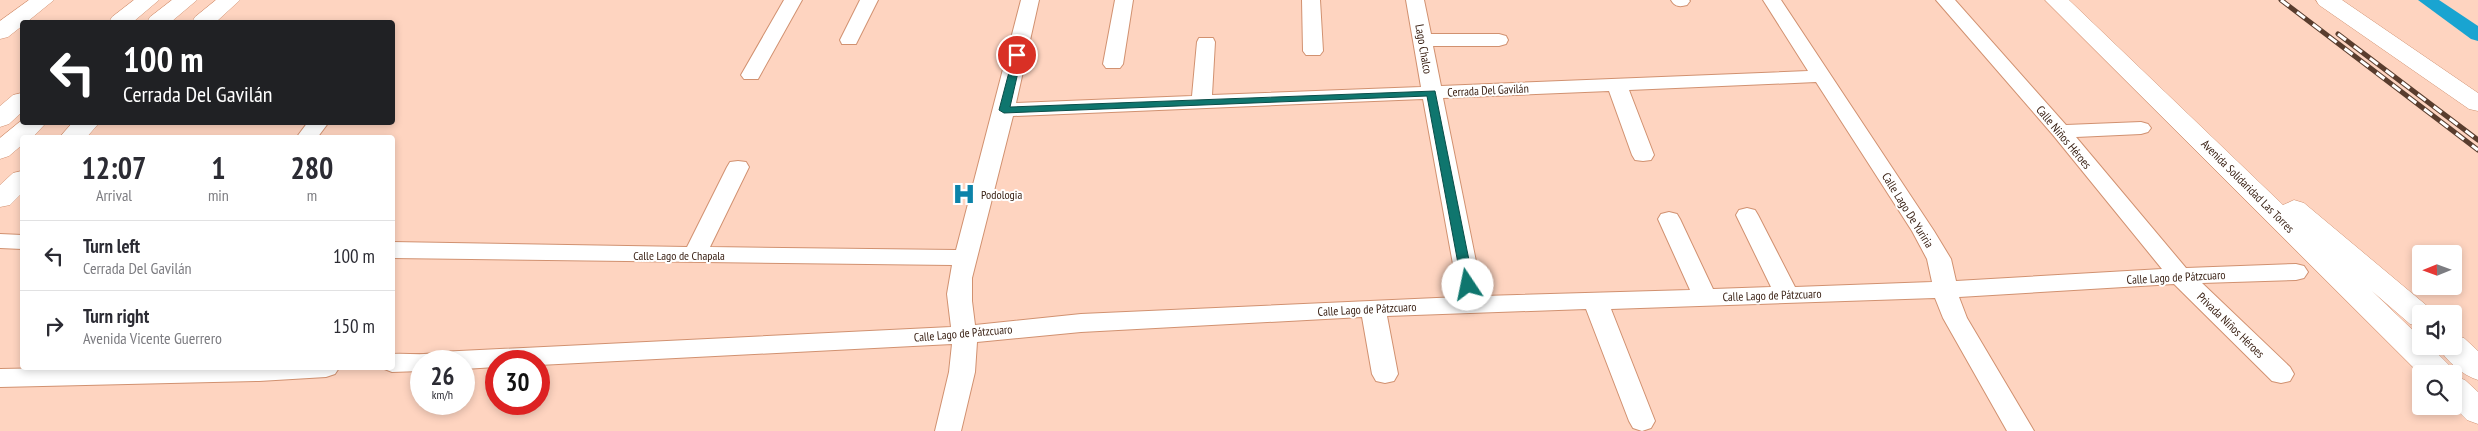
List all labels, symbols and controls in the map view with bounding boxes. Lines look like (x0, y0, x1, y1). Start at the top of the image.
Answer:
street label: Lago Chalco (1412, 23, 1436, 75)
pin (996, 34, 1038, 76)
text: 100 m (123, 36, 204, 82)
icon: left (40, 40, 105, 105)
icon: arrive (1003, 41, 1031, 69)
text: Cerrada Del Gavilán (123, 80, 272, 108)
street label: Cerrada Del Gavilán (1447, 80, 1529, 100)
street label: Calle Niños Héroes (2033, 102, 2095, 172)
street label: Avenida Solidaridad Las Torres (2198, 136, 2298, 236)
text: 12:07 (82, 148, 146, 187)
text: 1 (211, 148, 226, 187)
text: 280 (290, 148, 333, 187)
street label: Calle Lago De Yuriria (1879, 170, 1937, 251)
hospital icon: Podologia (951, 181, 977, 207)
text: Arrival (96, 185, 132, 205)
text: min (208, 185, 229, 205)
text: m (307, 185, 317, 205)
place label: Podologia (981, 187, 1022, 202)
text: Turn left (83, 234, 140, 258)
icon: left (40, 242, 68, 270)
text: 100 m (333, 244, 375, 268)
north arrow (2412, 245, 2462, 295)
map controls (2412, 245, 2462, 415)
street label: Calle Lago de Chapala (633, 248, 725, 263)
text: Cerrada Del Gavilán (83, 258, 192, 278)
position arrow (1441, 258, 1493, 310)
street label: Calle Lago de Pátzcuaro (2126, 267, 2226, 287)
street label: Calle Lago de Pátzcuaro (1722, 286, 1822, 304)
street label: Privada Niños Héroes (2194, 289, 2268, 361)
street label: Calle Lago de Pátzcuaro (1317, 299, 1417, 319)
text: Turn right (83, 304, 149, 328)
button: sound (2412, 305, 2462, 355)
icon: right (40, 312, 68, 340)
text: 150 m (333, 314, 375, 338)
street label: Calle Lago de Pátzcuaro (913, 321, 1013, 345)
text: Avenida Vicente Guerrero (83, 328, 222, 348)
speed limit sign: 30 (485, 350, 550, 415)
text: 26 (431, 360, 454, 392)
button: search (2412, 365, 2462, 415)
text: km/h (432, 387, 453, 402)

